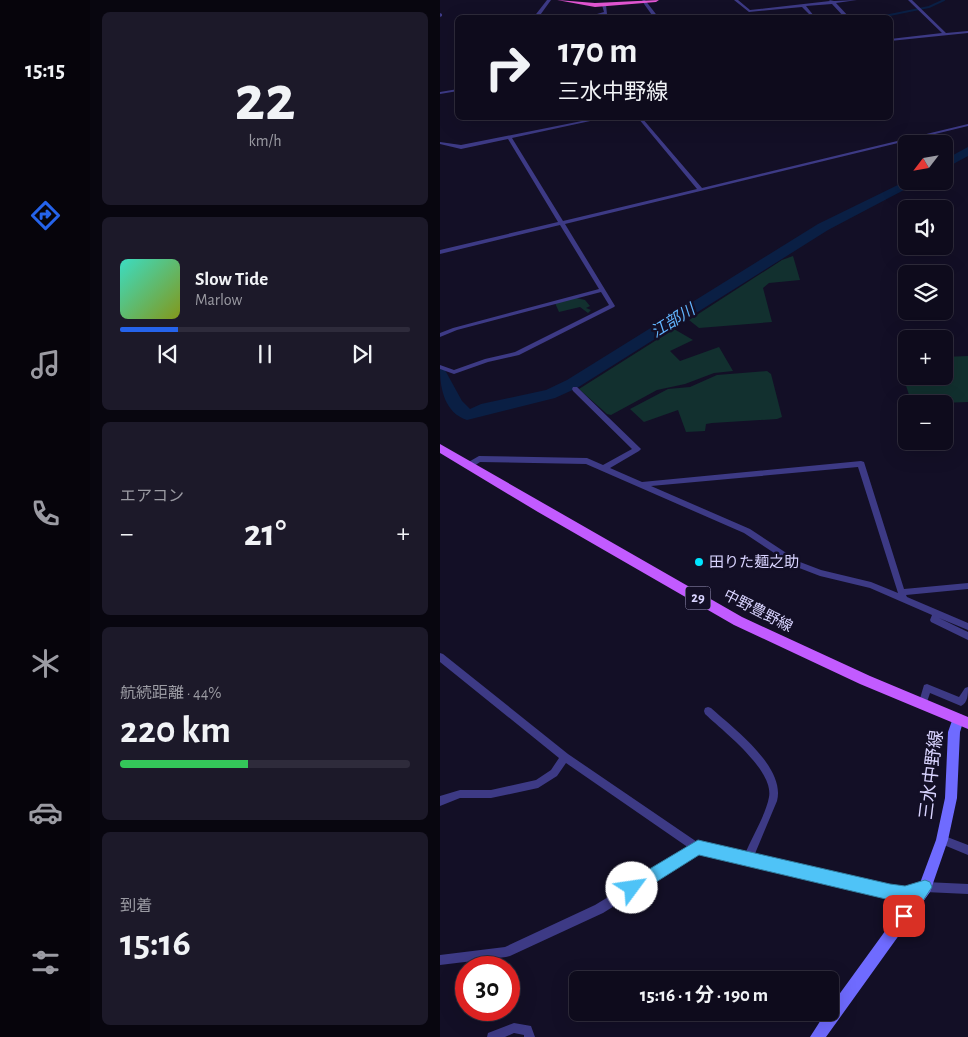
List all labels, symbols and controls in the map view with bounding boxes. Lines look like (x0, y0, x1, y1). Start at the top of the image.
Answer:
text: 170 m (558, 34, 638, 69)
icon: right (475, 35, 540, 100)
text: 15:15 (25, 59, 65, 81)
text: 22 (234, 67, 296, 132)
text: 三水中野線 (558, 81, 668, 103)
text: km/h (248, 133, 282, 149)
north arrow (898, 135, 952, 190)
map controls (898, 135, 953, 450)
icon: directions (28, 198, 63, 233)
button: sound (898, 200, 953, 255)
button: layers (898, 265, 953, 320)
text: Slow Tide (195, 270, 268, 289)
text: Marlow (195, 292, 242, 308)
water label: 江部川 (648, 300, 699, 341)
button: + (898, 330, 953, 385)
icon: previous (154, 340, 182, 368)
icon: pause (251, 340, 279, 368)
icon: next (348, 340, 376, 368)
icon: music (28, 347, 63, 382)
button: − (898, 395, 953, 450)
text: エアコン (120, 488, 184, 504)
icon: phone (28, 496, 63, 531)
text: 21° (244, 515, 286, 553)
text: − (120, 520, 133, 548)
text: + (397, 520, 410, 548)
place label: 田りた麺之助 (709, 554, 799, 570)
marker: 田りた麺之助 (693, 556, 705, 568)
road number: 29 (686, 586, 710, 610)
street label: 中野豊野線 (721, 586, 795, 635)
icon: climate (28, 646, 63, 681)
text: 航続距離 · 44% (120, 685, 222, 701)
text: 220 km (120, 712, 231, 750)
street label: 三水中野線 (916, 729, 946, 821)
icon: car (28, 795, 63, 830)
position arrow (605, 861, 657, 913)
pin (883, 895, 925, 937)
text: 到着 (120, 898, 152, 914)
icon: arrive (890, 902, 918, 930)
text: 15:16 (120, 925, 191, 963)
icon: filters (28, 945, 63, 980)
speed limit sign: 30 (455, 956, 520, 1021)
text: 15:16 · 1 分 · 190 m (640, 986, 768, 1005)

